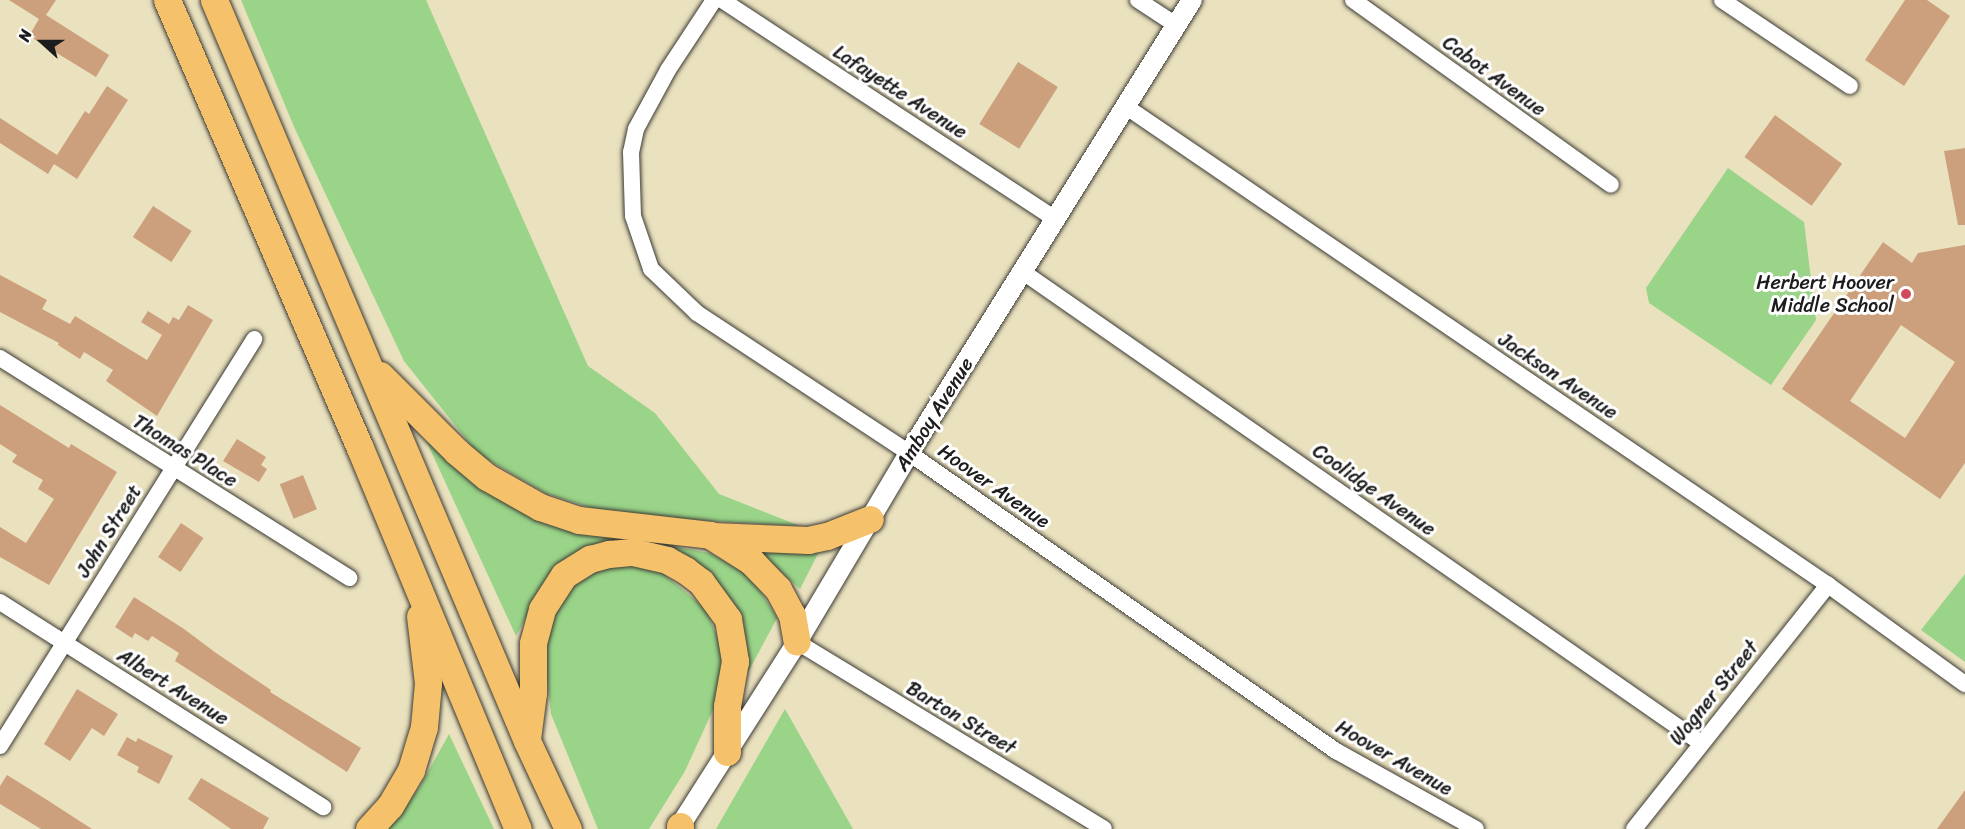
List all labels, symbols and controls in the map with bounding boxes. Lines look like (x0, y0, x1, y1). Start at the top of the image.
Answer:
north arrow (12, 12, 72, 72)
text: N (9, 25, 40, 46)
street label: Cabot Avenue (1438, 31, 1550, 121)
street label: Lafayette Avenue (829, 40, 971, 144)
place label: Herbert Hoover Middle School (1757, 270, 1894, 317)
marker: Herbert Hoover Middle School (1899, 287, 1913, 301)
street label: Jackson Avenue (1494, 327, 1622, 425)
street label: Amboy Avenue (890, 353, 978, 475)
street label: Thomas Place (128, 409, 242, 493)
street label: Hoover Avenue (934, 439, 1054, 533)
street label: Coolidge Avenue (1308, 439, 1440, 541)
street label: John Street (71, 480, 147, 582)
street label: Wagner Street (1664, 636, 1764, 750)
street label: Albert Avenue (113, 644, 233, 730)
street label: Barton Street (902, 676, 1020, 760)
street label: Hoover Avenue (1331, 715, 1457, 801)

